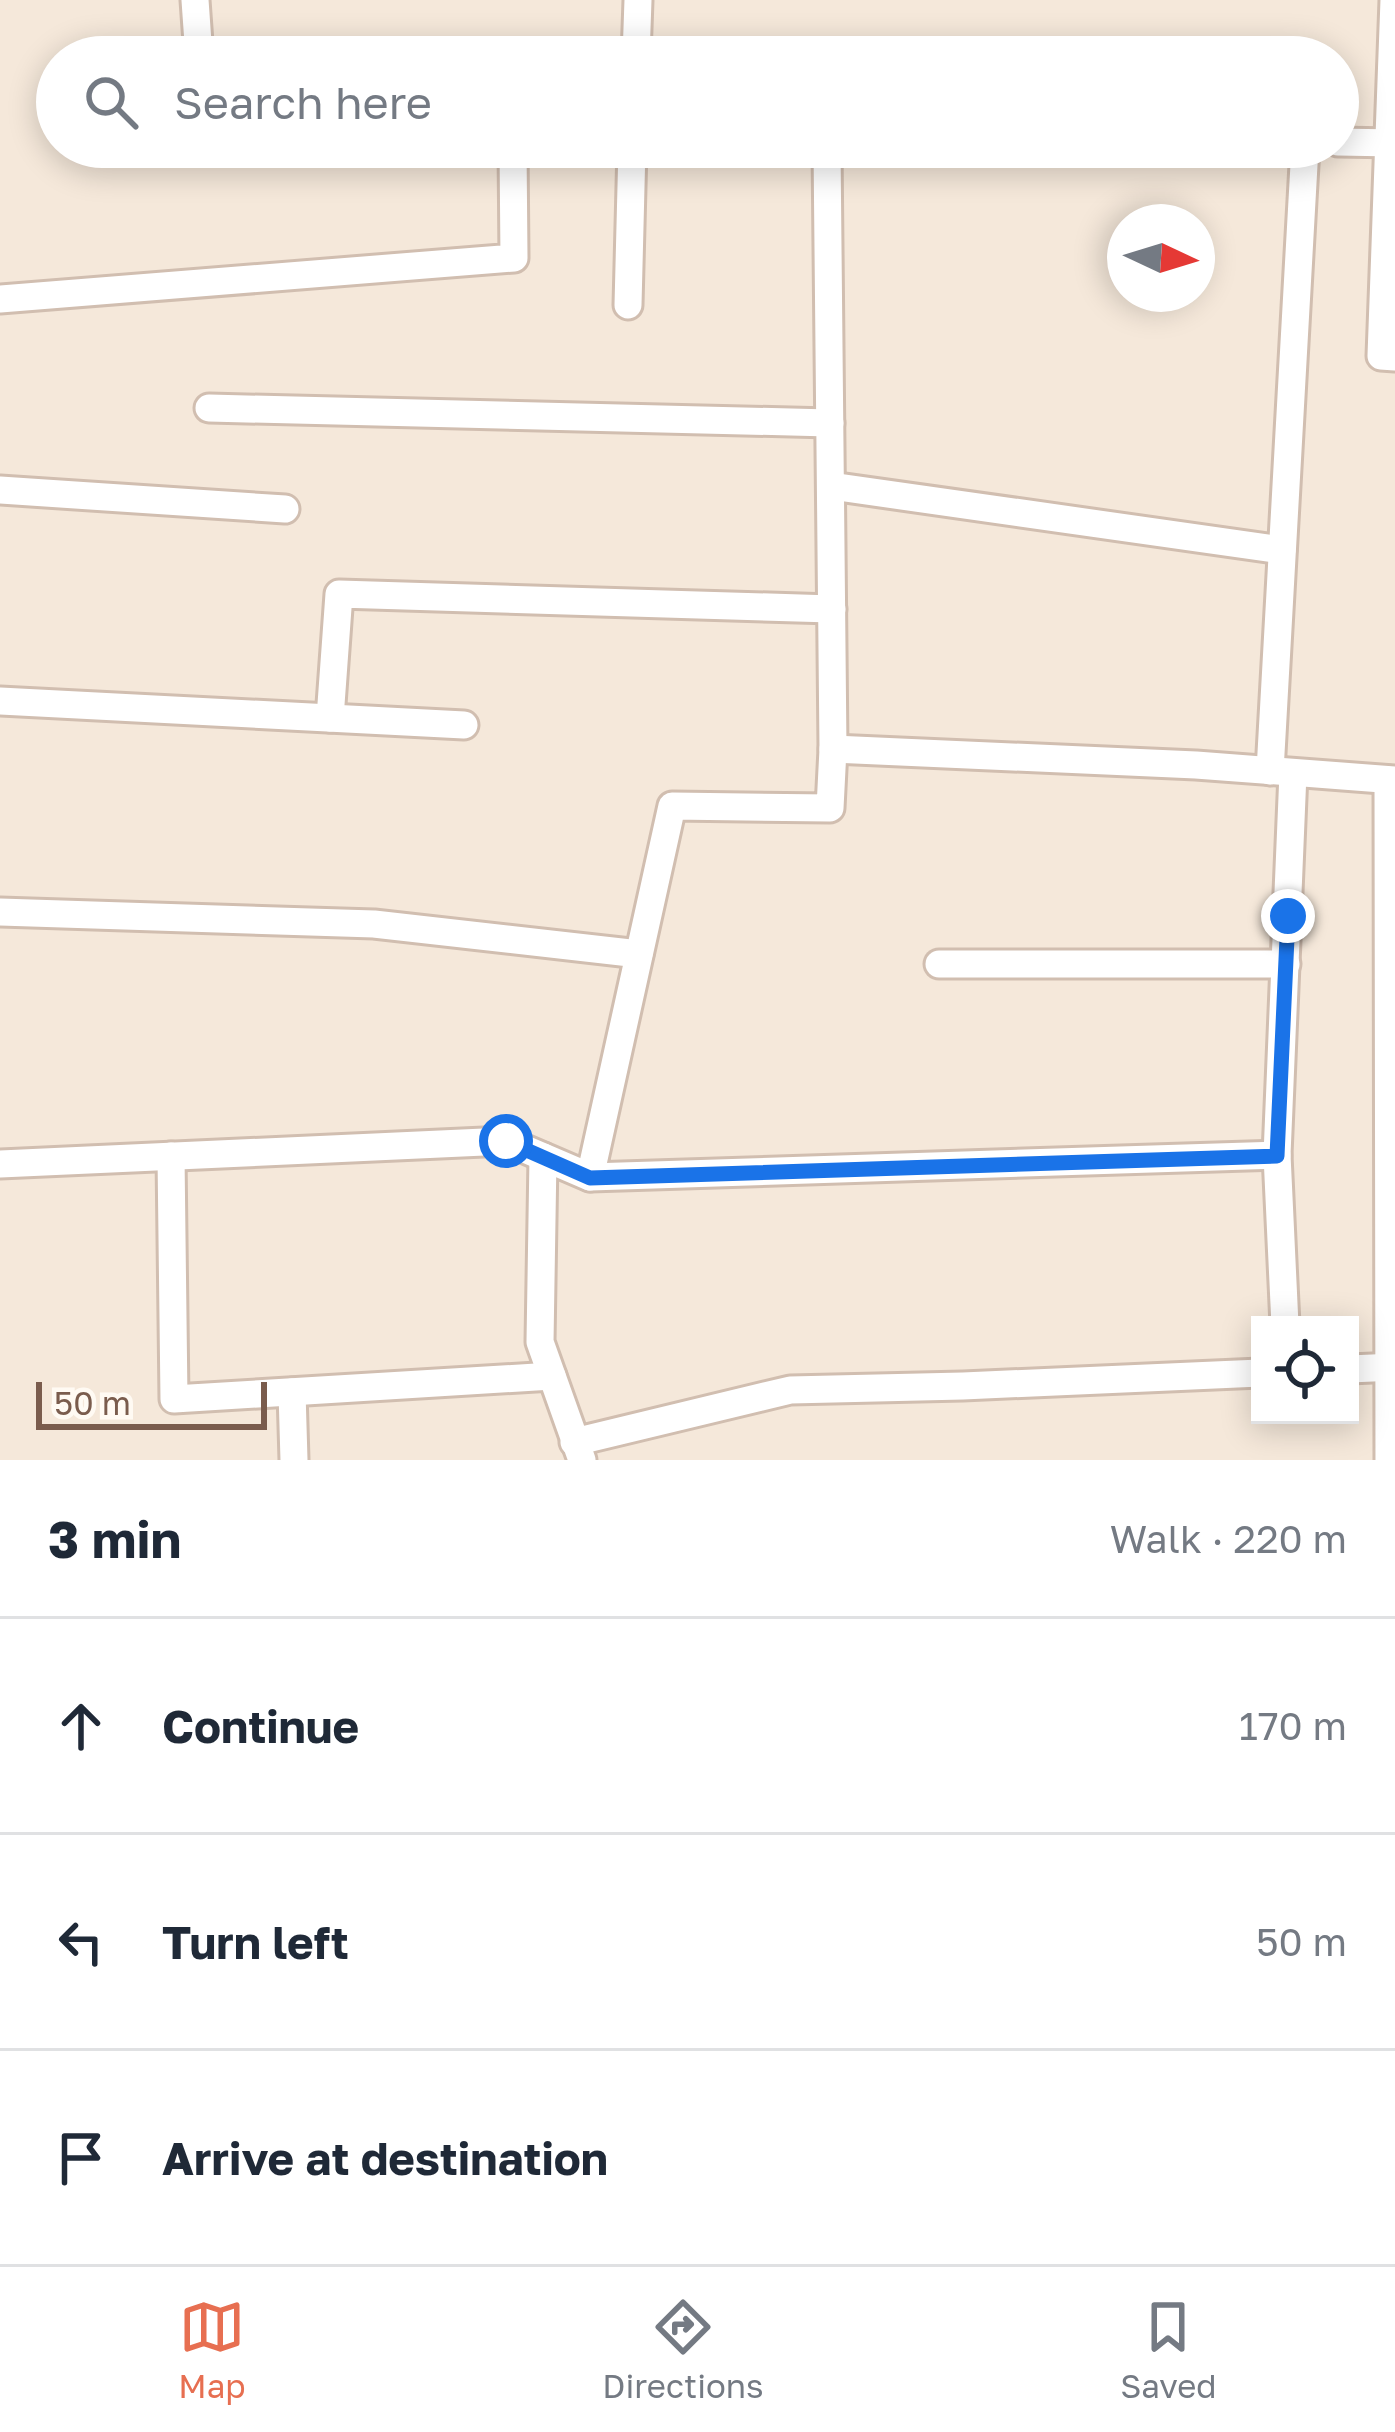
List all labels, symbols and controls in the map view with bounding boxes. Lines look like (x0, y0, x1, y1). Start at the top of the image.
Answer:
search box (36, 36, 1359, 168)
icon: search (78, 69, 144, 135)
text: Search here (174, 75, 432, 129)
north arrow (1107, 204, 1215, 312)
route end (1261, 889, 1315, 943)
route start (479, 1114, 533, 1168)
map controls (1251, 1316, 1359, 1424)
button: locate (1251, 1316, 1359, 1424)
scale bar (36, 1376, 267, 1429)
text: 50 m (54, 1383, 131, 1422)
text: 3 min (48, 1508, 181, 1569)
text: Walk · 220 m (1110, 1515, 1347, 1562)
icon: ahead (48, 1693, 114, 1759)
text: Continue (162, 1699, 359, 1753)
text: 170 m (1239, 1702, 1347, 1749)
icon: left (48, 1909, 114, 1975)
text: Turn left (162, 1915, 349, 1969)
text: 50 m (1256, 1918, 1347, 1965)
icon: arrive (48, 2125, 114, 2191)
text: Arrive at destination (162, 2131, 608, 2185)
tab: Map (178, 2294, 246, 2405)
tab: Directions (602, 2294, 764, 2405)
tab: Saved (1120, 2294, 1217, 2405)

